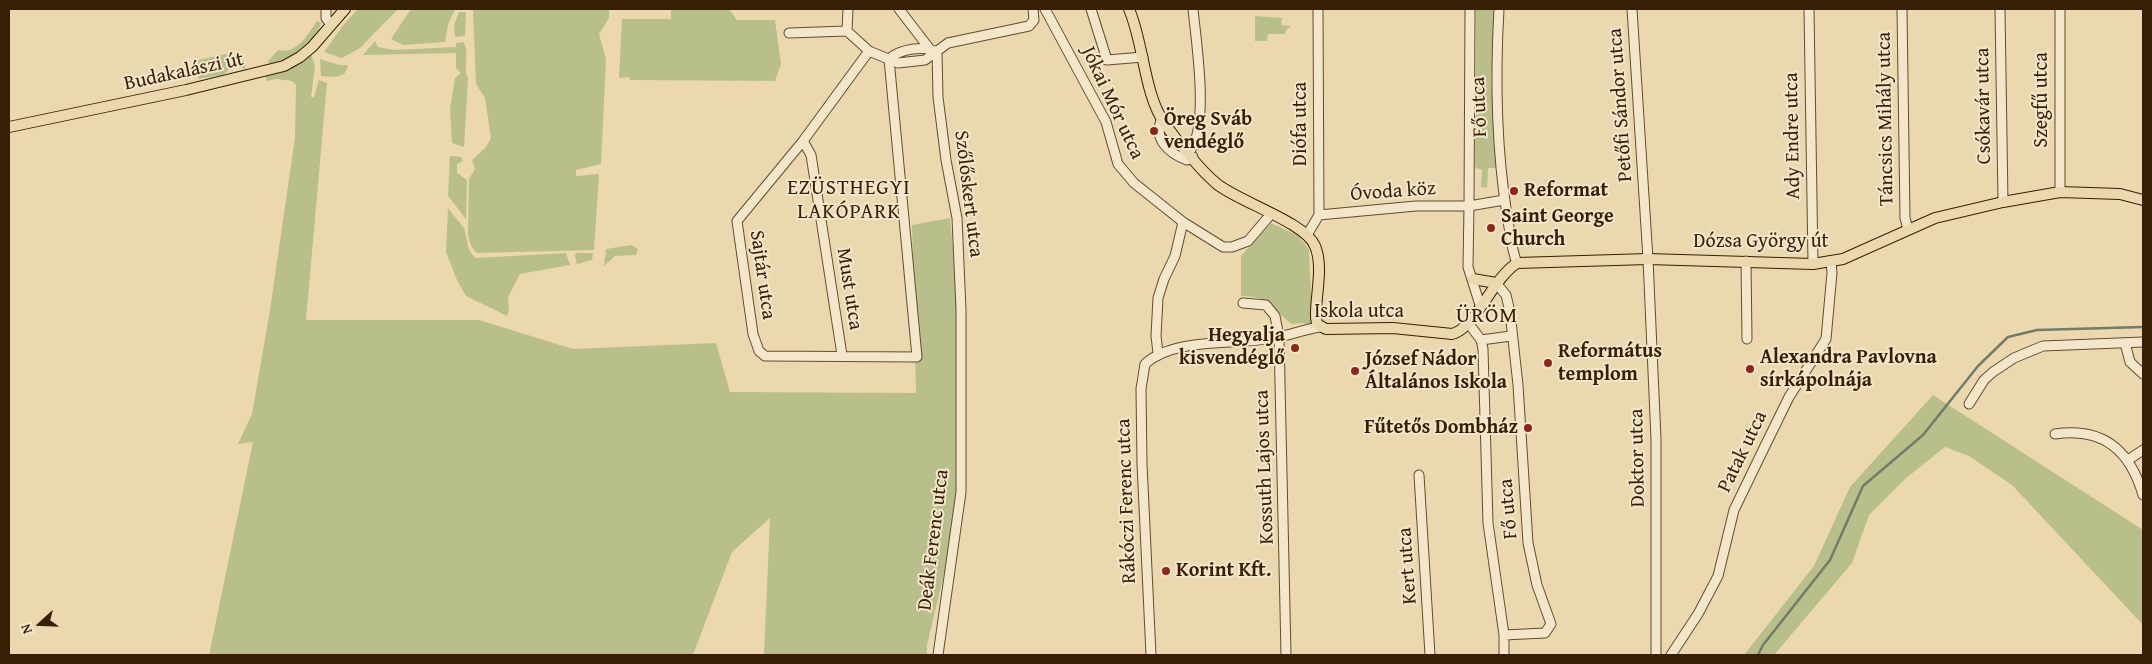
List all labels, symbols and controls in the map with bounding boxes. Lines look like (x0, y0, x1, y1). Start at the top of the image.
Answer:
street label: Petőfi Sándor utca (1604, 27, 1638, 183)
street label: Táncsics Mihály utca (1872, 32, 1900, 206)
street label: Jókai Mór utca (1075, 43, 1149, 163)
street label: Budakalászi út (122, 48, 246, 96)
street label: Csókavár utca (1971, 48, 1997, 164)
street label: Szegfű utca (2030, 52, 2054, 148)
street label: Ady Endre utca (1780, 72, 1806, 200)
street label: Fő utca (1467, 76, 1493, 138)
street label: Diófa utca (1289, 82, 1313, 166)
place label: Öreg Sváb vendéglő (1164, 108, 1252, 155)
marker: Öreg Sváb vendéglő (1148, 125, 1160, 137)
street label: Szőlőskert utca (948, 129, 988, 259)
district label: EZÜSTHEGYI LAKÓPARK (786, 176, 912, 226)
street label: Óvoda köz (1349, 177, 1437, 207)
place label: Reformat (1524, 179, 1608, 203)
marker: Reformat (1508, 185, 1520, 197)
place label: Saint George Church (1501, 205, 1614, 252)
marker: Saint George Church (1485, 222, 1497, 234)
street label: Sajtár utca (744, 229, 780, 321)
street label: Dózsa György út (1693, 230, 1829, 254)
street label: Must utca (831, 246, 867, 332)
street label: Iskola utca (1314, 300, 1404, 324)
district label: ÜRÖM (1455, 303, 1519, 329)
place label: Hegyalja kisvendéglő (1179, 324, 1285, 371)
place label: Református templom (1558, 340, 1662, 387)
marker: Hegyalja kisvendéglő (1289, 342, 1301, 354)
place label: Alexandra Pavlovna sírkápolnája (1760, 346, 1937, 393)
place label: József Nádor Általános Iskola (1365, 348, 1507, 395)
marker: Református templom (1542, 357, 1554, 369)
marker: Alexandra Pavlovna sírkápolnája (1744, 363, 1756, 375)
marker: József Nádor Általános Iskola (1349, 365, 1361, 377)
street label: Kossuth Lajos utca (1250, 389, 1280, 545)
street label: Patak utca (1713, 407, 1773, 497)
street label: Doktor utca (1625, 408, 1651, 508)
place label: Fűtetős Dombház (1364, 416, 1518, 440)
street label: Rákóczi Ferenc utca (1112, 418, 1142, 584)
marker: Fűtetős Dombház (1522, 422, 1534, 434)
street label: Deák Ferenc utca (913, 468, 955, 612)
street label: Fő utca (1494, 478, 1524, 540)
street label: Kert utca (1393, 527, 1423, 605)
place label: Korint Kft. (1176, 559, 1271, 583)
marker: Korint Kft. (1160, 565, 1172, 577)
north arrow (15, 599, 65, 649)
text: N (15, 621, 37, 637)

